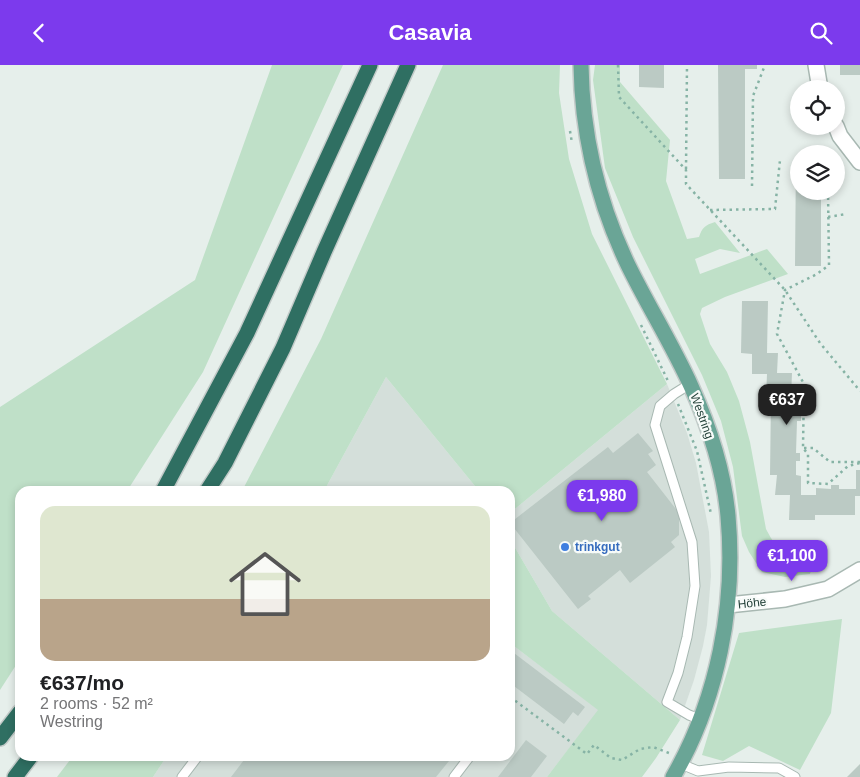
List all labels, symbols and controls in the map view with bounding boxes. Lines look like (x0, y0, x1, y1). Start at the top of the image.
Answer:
icon: back (25, 19, 53, 47)
icon: search (807, 19, 835, 47)
text: Casavia (388, 20, 472, 45)
map controls (790, 80, 845, 200)
button: locate (790, 80, 845, 135)
button: layers (790, 145, 845, 200)
pin: €637 (757, 383, 817, 426)
street label: Westring (687, 391, 717, 441)
text: €637 (769, 391, 805, 408)
pin: €1,980 (561, 479, 643, 522)
text: €1,980 (578, 487, 626, 504)
icon: home (220, 539, 310, 629)
pin: €1,100 (751, 539, 833, 582)
place label: trinkgut (575, 540, 620, 554)
marker: trinkgut (559, 541, 571, 553)
text: €1,100 (768, 547, 816, 564)
street label: Höhe (737, 595, 767, 611)
text: €637/mo (40, 671, 124, 694)
text: 2 rooms · 52 m² (40, 695, 153, 712)
text: Westring (40, 713, 103, 730)

